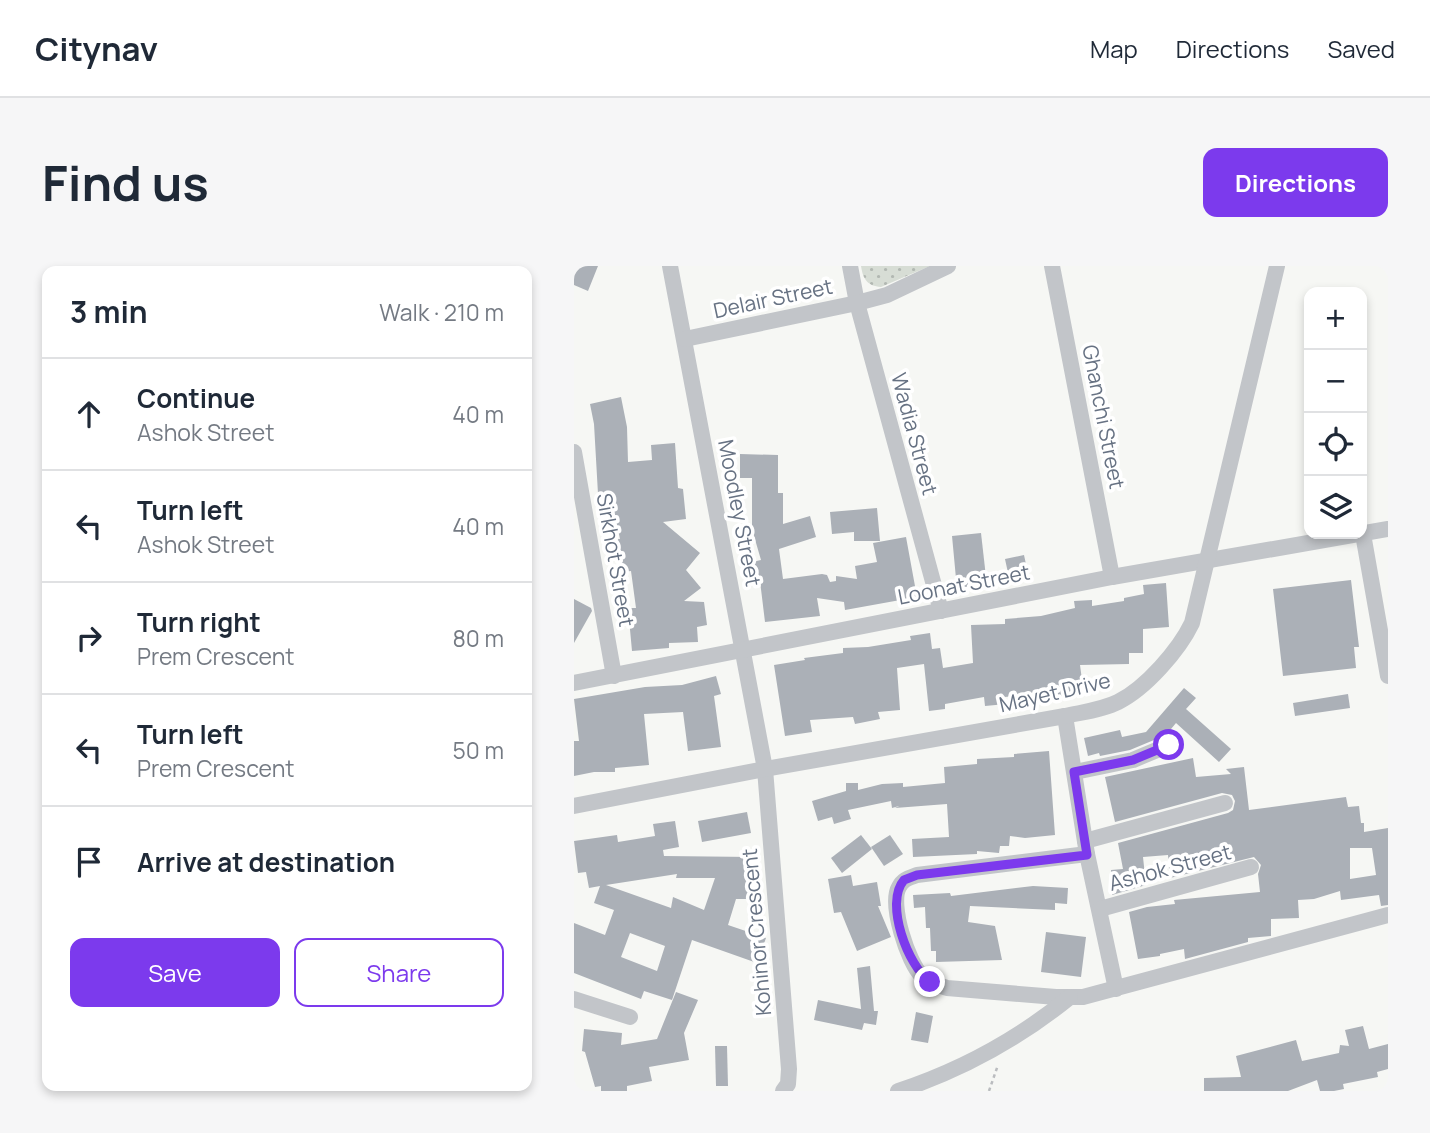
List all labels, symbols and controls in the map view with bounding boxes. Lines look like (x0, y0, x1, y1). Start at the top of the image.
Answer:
text: Citynav (35, 26, 158, 71)
text: Map (1090, 32, 1138, 65)
text: Directions (1176, 32, 1289, 65)
text: Saved (1327, 32, 1395, 65)
button: Directions (1203, 148, 1388, 217)
text: Find us (42, 149, 209, 216)
street label: Delair Street (711, 272, 835, 324)
map controls (1304, 287, 1367, 539)
button: + (1304, 287, 1367, 350)
text: 3 min (70, 291, 148, 332)
text: Walk · 210 m (379, 296, 504, 328)
street label: Ghanchi Street (1076, 342, 1132, 491)
button: − (1304, 350, 1367, 413)
street label: Wadia Street (885, 370, 945, 498)
text: Continue (137, 380, 255, 416)
icon: ahead (70, 395, 108, 433)
text: 40 m (452, 398, 504, 430)
button: locate (1304, 413, 1367, 476)
text: Ashok Street (137, 416, 274, 448)
street label: Moodley Street (712, 437, 768, 589)
button: layers (1304, 476, 1367, 539)
street label: Sirkhot Street (590, 491, 641, 629)
text: Turn left (137, 492, 244, 528)
icon: left (70, 507, 108, 545)
text: 40 m (452, 510, 504, 542)
text: Ashok Street (137, 528, 274, 560)
street label: Loonat Street (895, 557, 1032, 611)
text: Turn right (137, 604, 261, 640)
icon: right (70, 619, 108, 657)
text: 80 m (453, 622, 504, 654)
text: Prem Crescent (137, 640, 295, 672)
street label: Mayet Drive (996, 666, 1113, 718)
text: Turn left (137, 716, 244, 752)
route start (1153, 729, 1184, 760)
icon: left (70, 731, 108, 769)
text: 50 m (453, 734, 504, 766)
text: Prem Crescent (137, 752, 295, 784)
street label: Ashok Street (1105, 837, 1234, 897)
icon: arrive (70, 843, 108, 881)
text: Arrive at destination (137, 844, 395, 880)
street label: Kohinor Crescent (735, 847, 777, 1017)
button: Save (70, 938, 280, 1007)
button: Share (294, 938, 504, 1007)
route end (914, 966, 945, 997)

